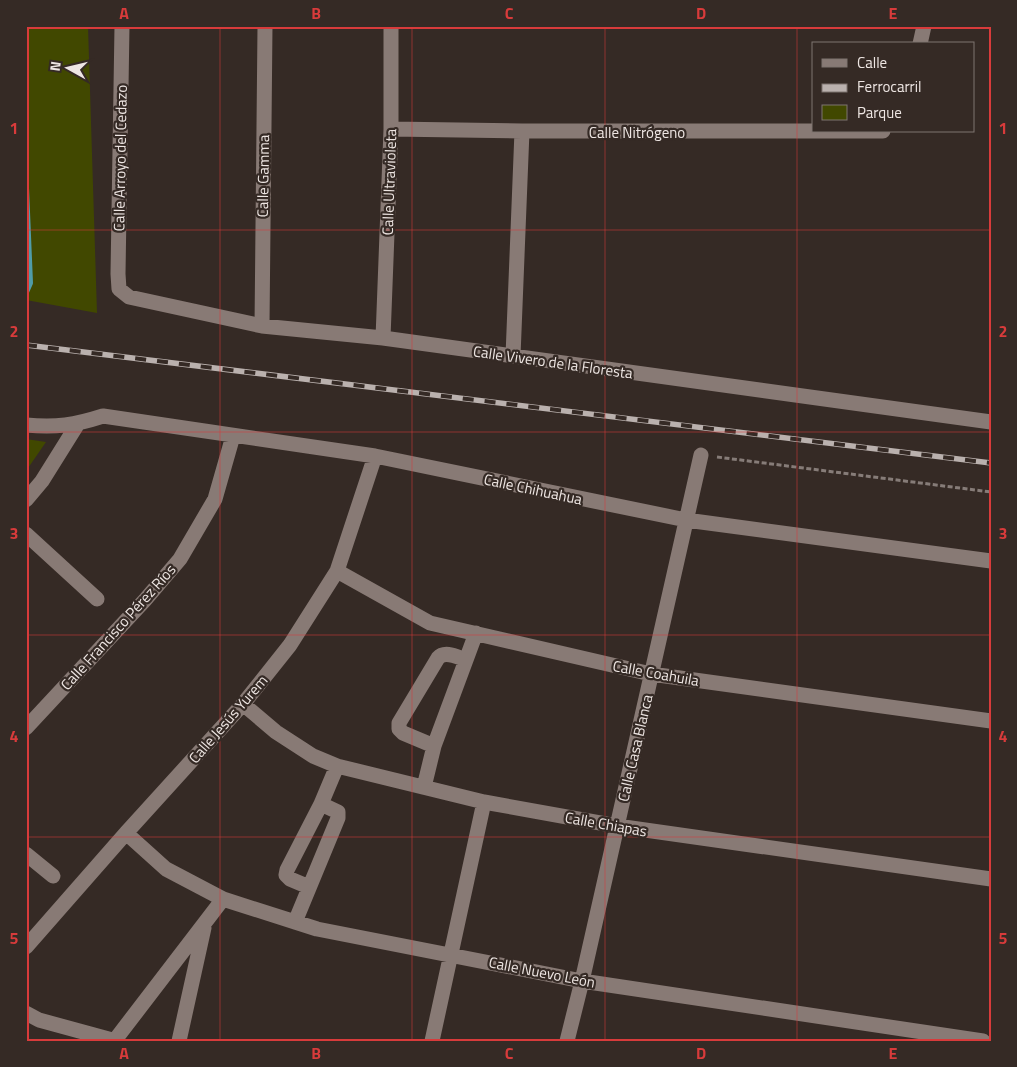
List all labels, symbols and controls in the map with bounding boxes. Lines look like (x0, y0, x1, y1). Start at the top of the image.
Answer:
text: A (119, 1, 129, 25)
text: B (311, 1, 321, 25)
text: C (505, 1, 514, 25)
text: D (696, 1, 706, 25)
text: E (889, 1, 898, 25)
north arrow (42, 42, 92, 92)
legend (812, 42, 974, 132)
text: Calle (857, 51, 887, 74)
text: N (44, 60, 66, 72)
text: Ferrocarril (857, 75, 922, 98)
street label: Calle Arroyo del Cedazo (107, 84, 133, 232)
text: Parque (857, 101, 902, 124)
text: 1 (10, 116, 18, 140)
text: 1 (999, 116, 1007, 140)
street label: Calle Nitrógeno (589, 121, 685, 144)
street label: Calle Ultravioleta (376, 128, 402, 236)
street label: Calle Gamma (251, 134, 275, 218)
text: 2 (10, 319, 18, 343)
text: 2 (999, 319, 1007, 343)
street label: Calle Vivero de la Floresta (472, 339, 635, 385)
street label: Calle Chihuahua (482, 467, 585, 511)
text: 3 (10, 521, 18, 545)
text: 3 (999, 521, 1007, 545)
street label: Calle Francisco Pérez Ríos (55, 559, 181, 695)
street label: Calle Coahuila (611, 654, 701, 692)
street label: Calle Jesús Yurem (183, 670, 273, 768)
street label: Calle Casa Blanca (612, 692, 659, 804)
text: 4 (10, 724, 19, 748)
text: 4 (999, 724, 1008, 748)
street label: Calle Chiapas (563, 805, 649, 843)
text: 5 (10, 926, 19, 950)
text: 5 (999, 926, 1008, 950)
street label: Calle Nuevo León (487, 950, 597, 994)
text: A (119, 1041, 129, 1065)
text: B (311, 1041, 321, 1065)
text: C (505, 1041, 514, 1065)
text: D (696, 1041, 706, 1065)
text: E (889, 1041, 898, 1065)

